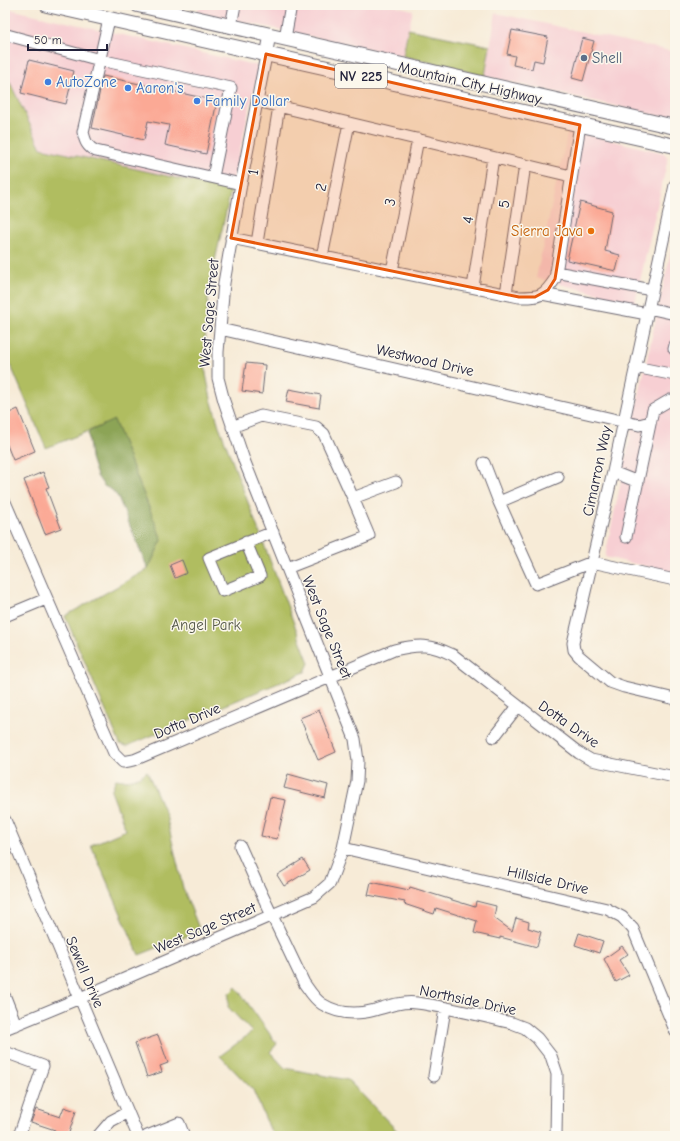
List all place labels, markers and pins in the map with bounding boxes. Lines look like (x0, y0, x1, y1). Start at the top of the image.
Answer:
place label: Shell (592, 49, 622, 67)
marker: Shell (579, 53, 589, 63)
place label: AutoZone (56, 73, 117, 91)
marker: AutoZone (43, 77, 53, 87)
place label: Aaron's (136, 79, 184, 97)
marker: Aaron's (123, 83, 133, 93)
place label: Family Dollar (205, 92, 289, 110)
marker: Family Dollar (192, 96, 202, 106)
place label: Sierra Java (511, 222, 583, 240)
marker: Sierra Java (586, 226, 596, 236)

